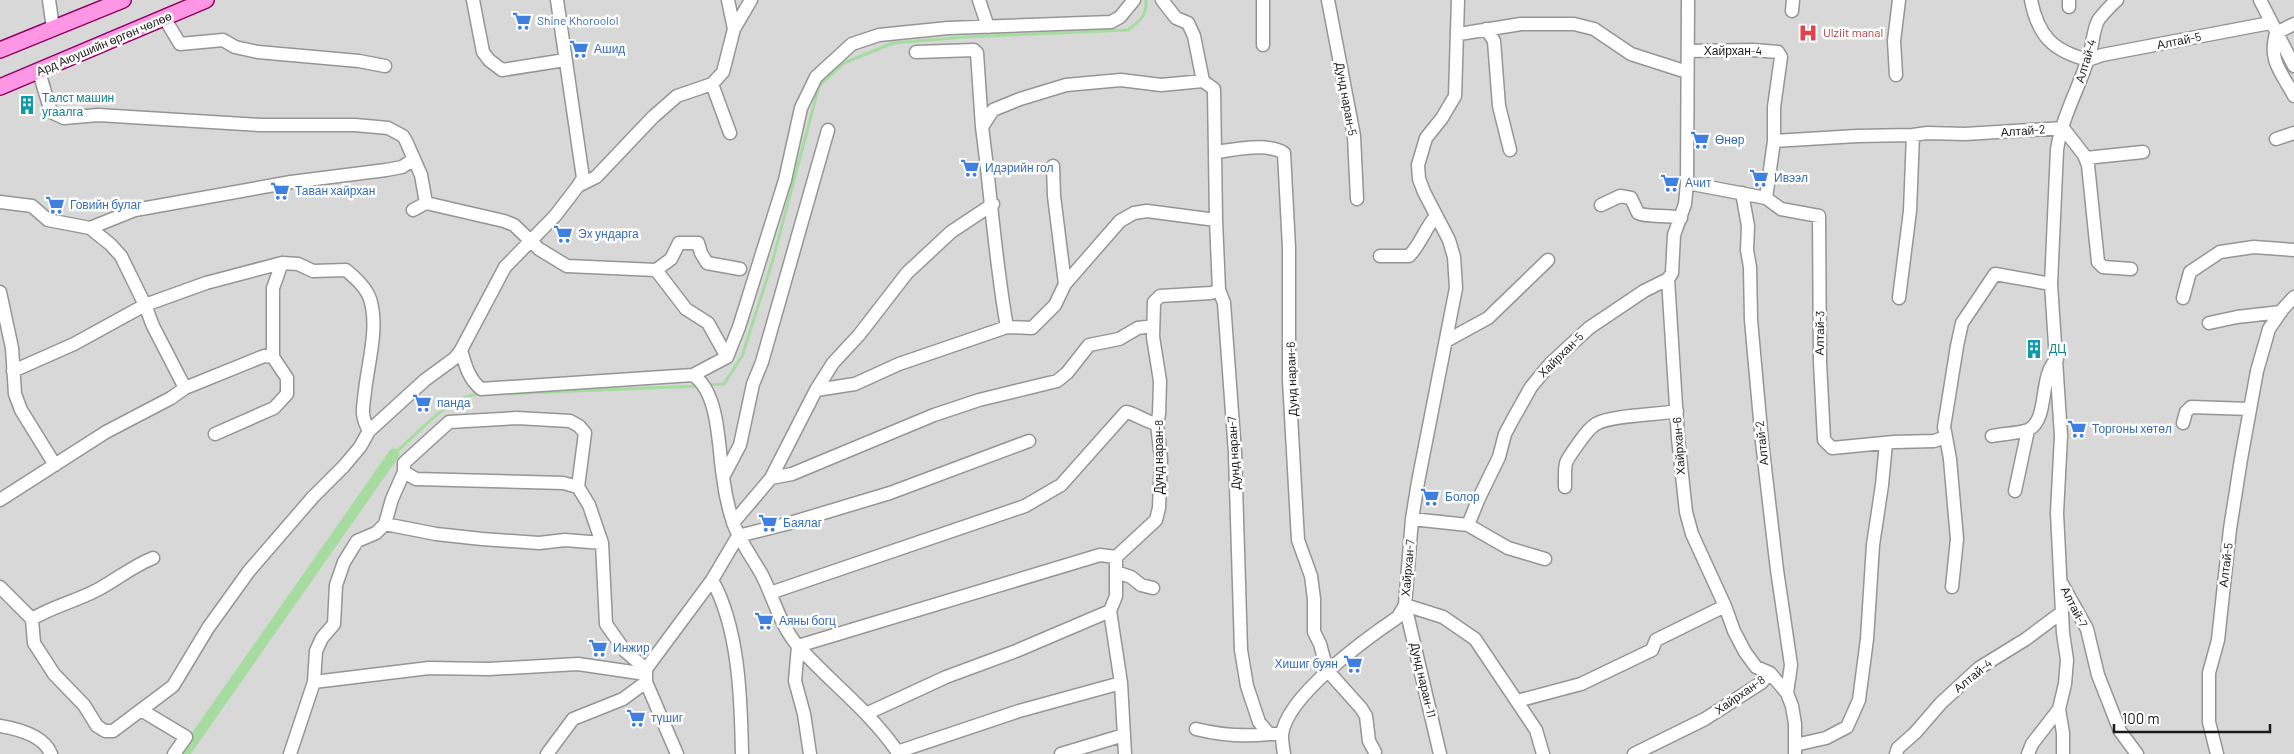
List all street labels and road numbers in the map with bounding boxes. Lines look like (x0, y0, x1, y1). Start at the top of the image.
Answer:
street label: Ард Аюушийн өргөн чөлөө (34, 8, 174, 79)
street label: Алтай-5 (2156, 29, 2202, 51)
street label: Алтай-4 (2072, 37, 2098, 84)
street label: Хайрхан-4 (1704, 43, 1762, 58)
street label: Дунд наран-5 (1333, 61, 1360, 137)
street label: Алтай-2 (2000, 121, 2046, 139)
street label: Алтай-3 (1812, 311, 1826, 355)
street label: Хайрхан-5 (1535, 329, 1586, 380)
street label: Дунд наран-6 (1283, 341, 1300, 417)
street label: Дунд наран-7 (1224, 416, 1243, 490)
street label: Хайрхан-6 (1669, 417, 1688, 475)
street label: Дунд наран-8 (1151, 420, 1166, 494)
street label: Алтай-2 (1752, 420, 1770, 466)
street label: Хайрхан-7 (1398, 539, 1417, 597)
street label: Алтай-5 (2215, 542, 2235, 588)
street label: Алтай-7 (2059, 584, 2091, 630)
street label: Дунд наран-11 (1408, 641, 1439, 719)
street label: Алтай-4 (1950, 656, 1994, 695)
street label: Хайрхан-8 (1712, 672, 1768, 717)

